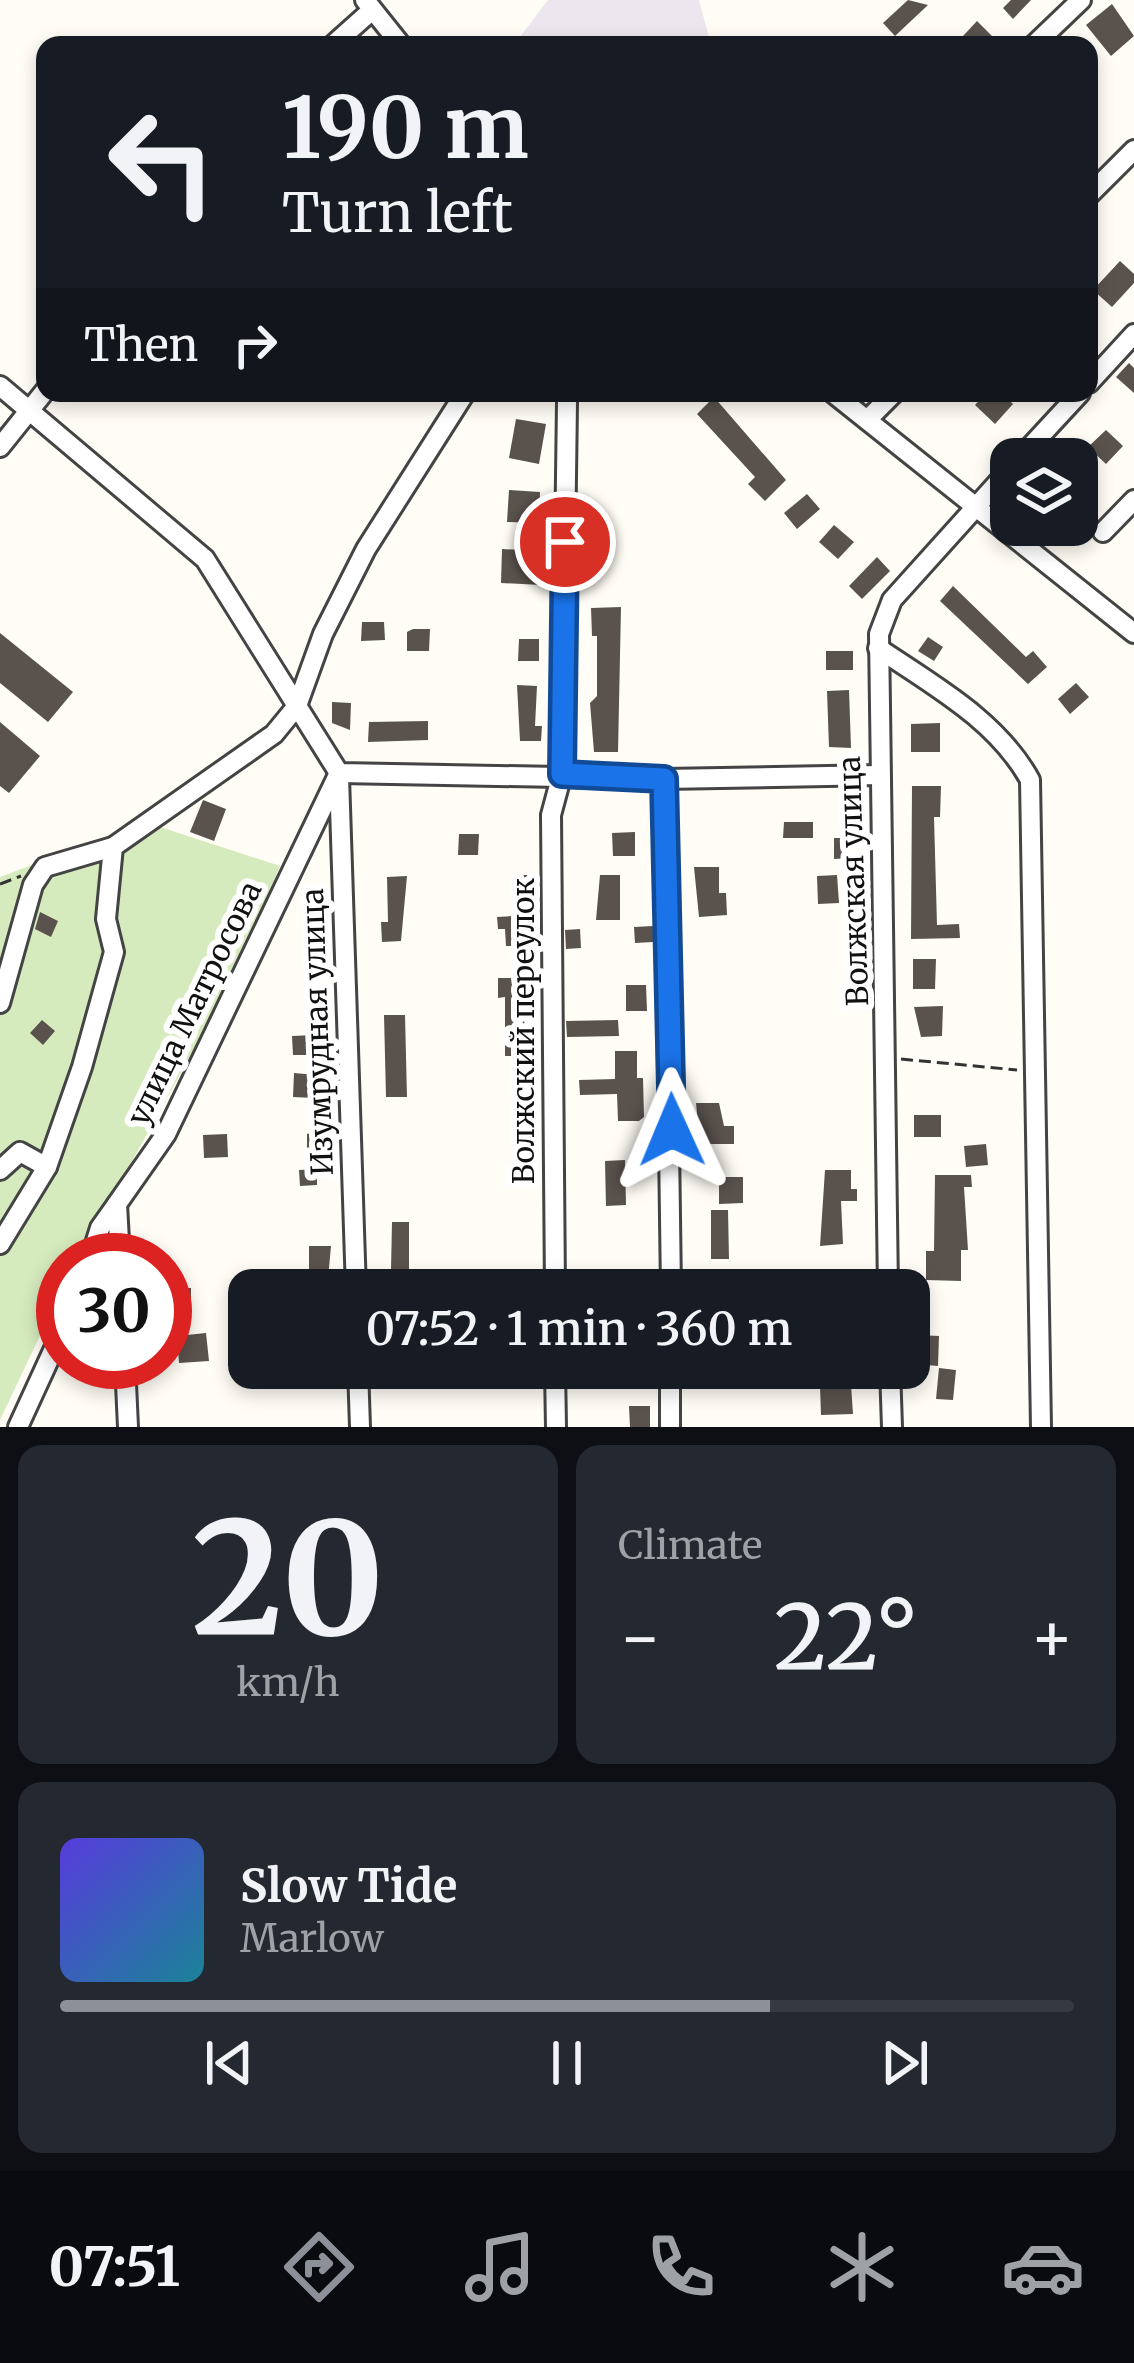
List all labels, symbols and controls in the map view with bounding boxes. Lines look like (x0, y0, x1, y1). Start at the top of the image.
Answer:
text: 190 m (282, 75, 529, 181)
icon: left (84, 84, 240, 240)
text: Turn left (282, 179, 513, 247)
icon: right (222, 312, 288, 378)
text: Then (84, 317, 198, 373)
map controls (990, 438, 1098, 546)
button: layers (990, 438, 1098, 546)
pin (514, 491, 616, 593)
icon: arrive (532, 509, 598, 575)
street label: Волжская улица (830, 755, 876, 1007)
street label: улица Матросова (118, 875, 270, 1131)
street label: Волжский переулок (504, 878, 542, 1184)
street label: Изумрудная улица (293, 888, 341, 1176)
position arrow (609, 1067, 735, 1193)
speed limit sign: 30 (36, 1233, 192, 1389)
text: 07:52 · 1 min · 360 m (366, 1301, 792, 1357)
text: 20 (192, 1481, 384, 1678)
text: Climate (618, 1521, 762, 1570)
text: 22° (774, 1580, 918, 1694)
text: − (618, 1596, 662, 1679)
text: + (1030, 1596, 1074, 1679)
text: km/h (236, 1658, 340, 1707)
text: Slow Tide (240, 1858, 457, 1914)
text: Marlow (240, 1914, 384, 1963)
icon: previous (196, 2030, 262, 2096)
icon: pause (534, 2030, 600, 2096)
icon: next (872, 2030, 938, 2096)
icon: directions (277, 2225, 361, 2309)
icon: music (458, 2225, 542, 2309)
icon: phone (639, 2225, 723, 2309)
icon: climate (820, 2225, 904, 2309)
icon: car (1001, 2225, 1085, 2309)
text: 07:51 (49, 2233, 180, 2301)

